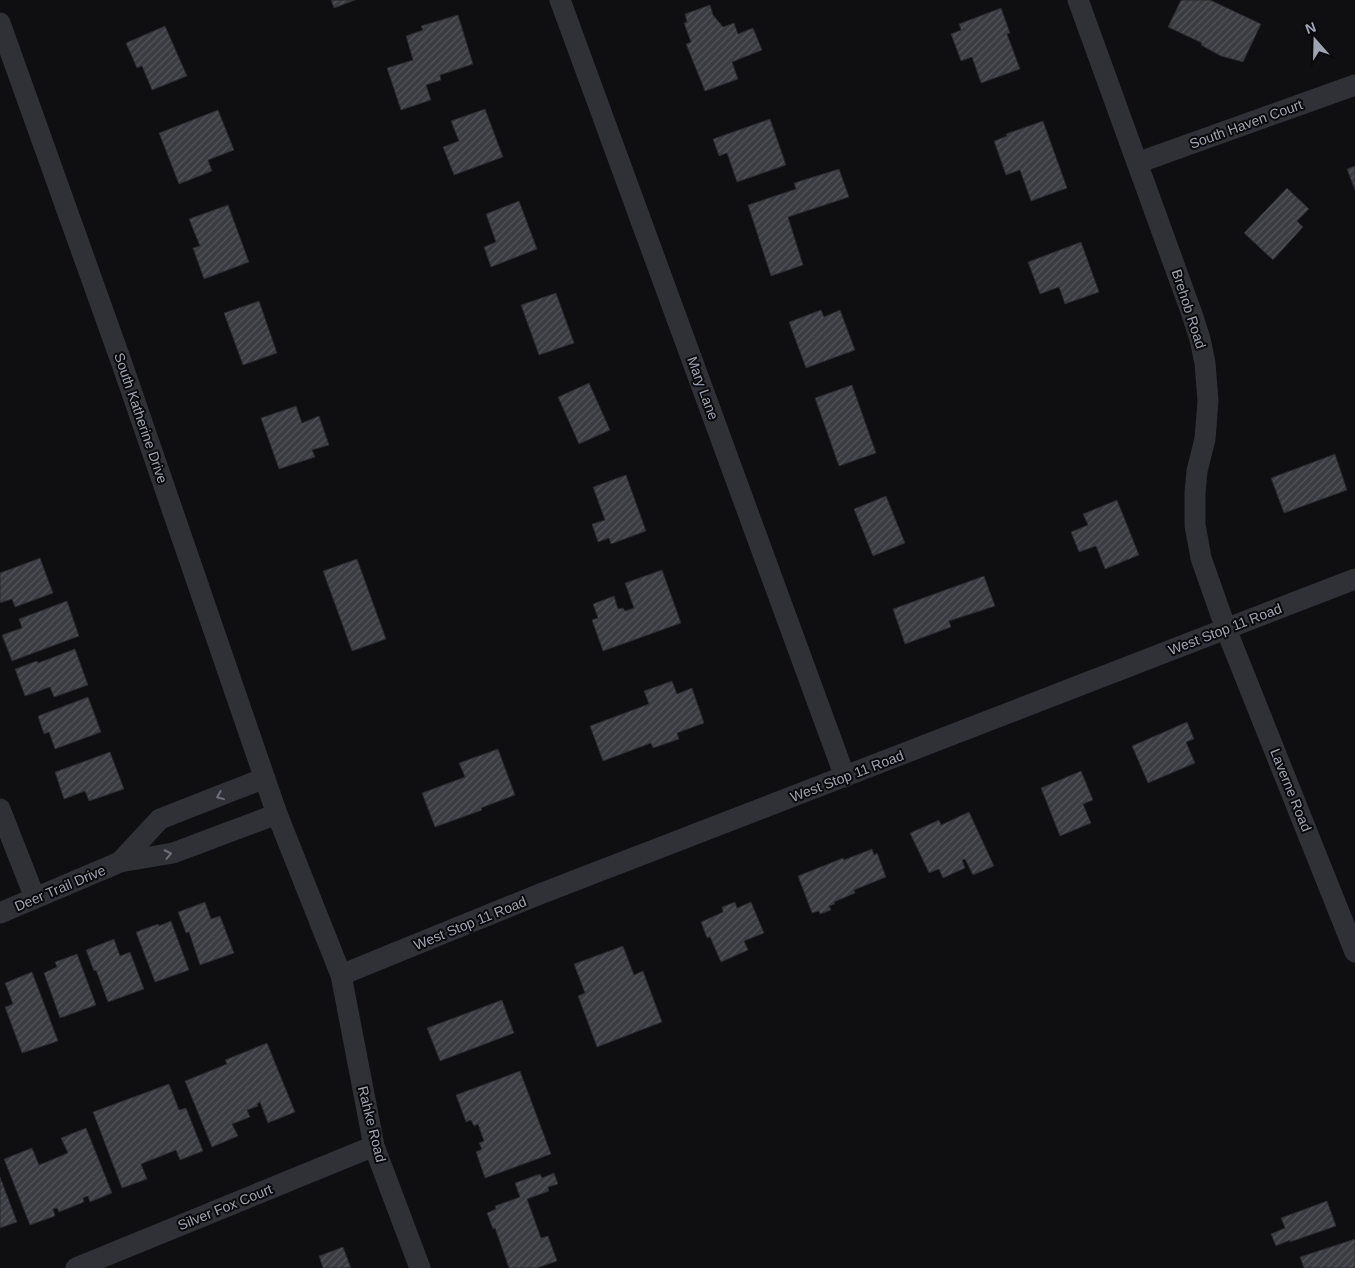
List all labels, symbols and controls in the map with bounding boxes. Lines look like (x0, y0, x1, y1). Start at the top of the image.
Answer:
north arrow (1290, 15, 1340, 65)
text: N (1303, 19, 1318, 37)
street label: South Haven Court (1187, 96, 1305, 152)
street label: Brehob Road (1169, 267, 1209, 351)
street label: South Katherine Drive (111, 351, 171, 486)
street label: Mary Lane (684, 354, 722, 422)
street label: West Stop 11 Road (1166, 600, 1284, 658)
street label: Laverne Road (1267, 746, 1315, 834)
street label: West Stop 11 Road (788, 747, 906, 805)
one-way arrow (216, 789, 225, 800)
one-way arrow (164, 849, 172, 860)
street label: Deer Trail Drive (12, 862, 108, 914)
street label: West Stop 11 Road (411, 893, 529, 953)
street label: Rahke Road (355, 1084, 389, 1164)
street label: Silver Fox Court (175, 1181, 275, 1233)

